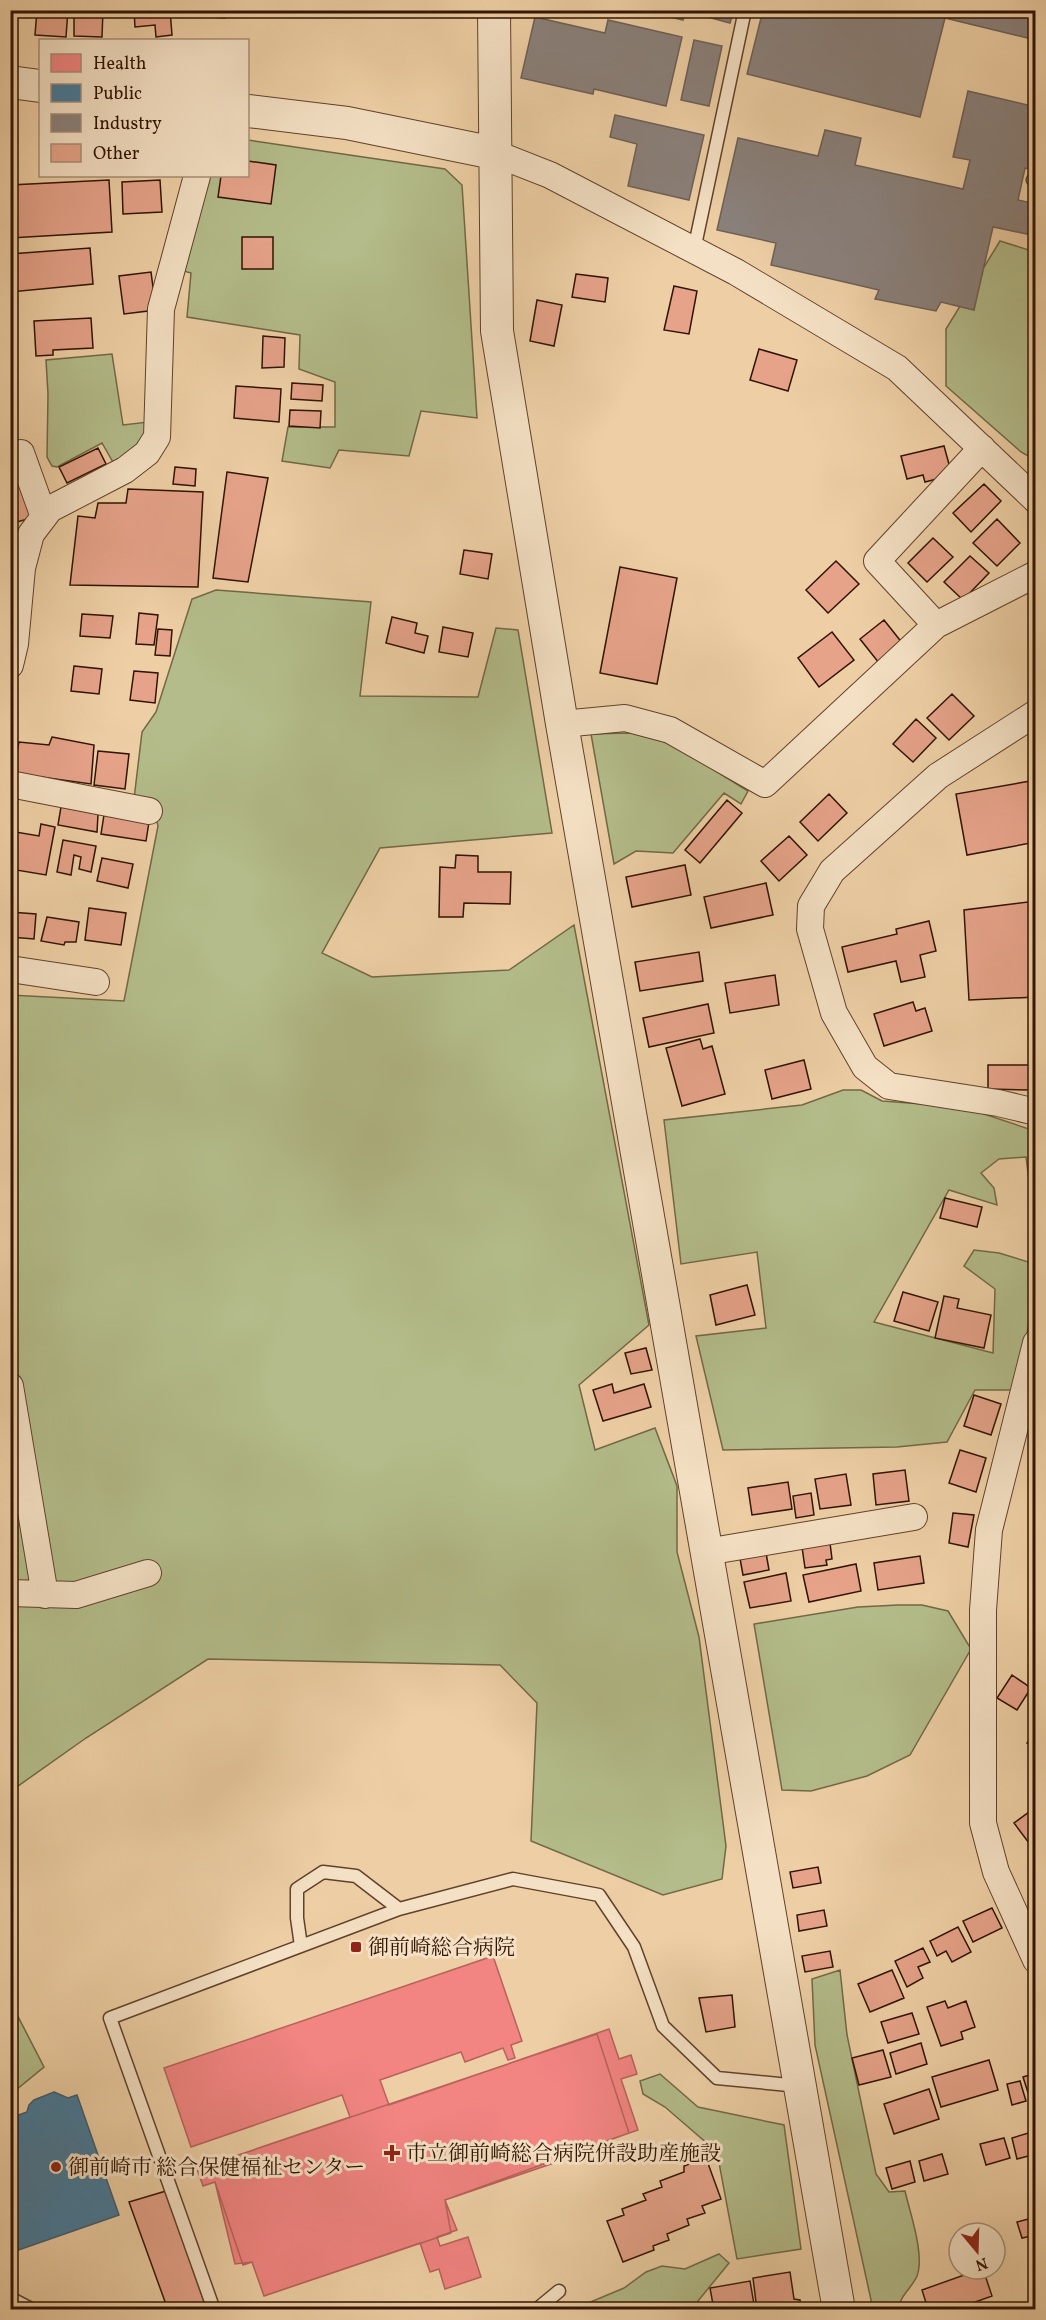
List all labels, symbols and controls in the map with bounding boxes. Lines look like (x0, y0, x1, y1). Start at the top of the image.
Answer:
legend (39, 39, 249, 177)
text: Health (93, 52, 147, 77)
text: Public (93, 82, 142, 107)
text: Industry (93, 112, 162, 137)
text: Other (93, 142, 140, 167)
place label: 御前崎総合病院 (368, 1934, 515, 1963)
marker: 御前崎総合病院 (349, 1940, 363, 1954)
place label: 市立御前崎総合病院併設助産施設 (406, 2140, 721, 2169)
marker: 市立御前崎総合病院併設助産施設 (383, 2144, 401, 2162)
place label: 御前崎市 総合保健福祉センター (68, 2154, 365, 2183)
marker: 御前崎市 総合保健福祉センター (49, 2160, 63, 2174)
north arrow (947, 2221, 1007, 2281)
text: N (972, 2251, 990, 2276)

